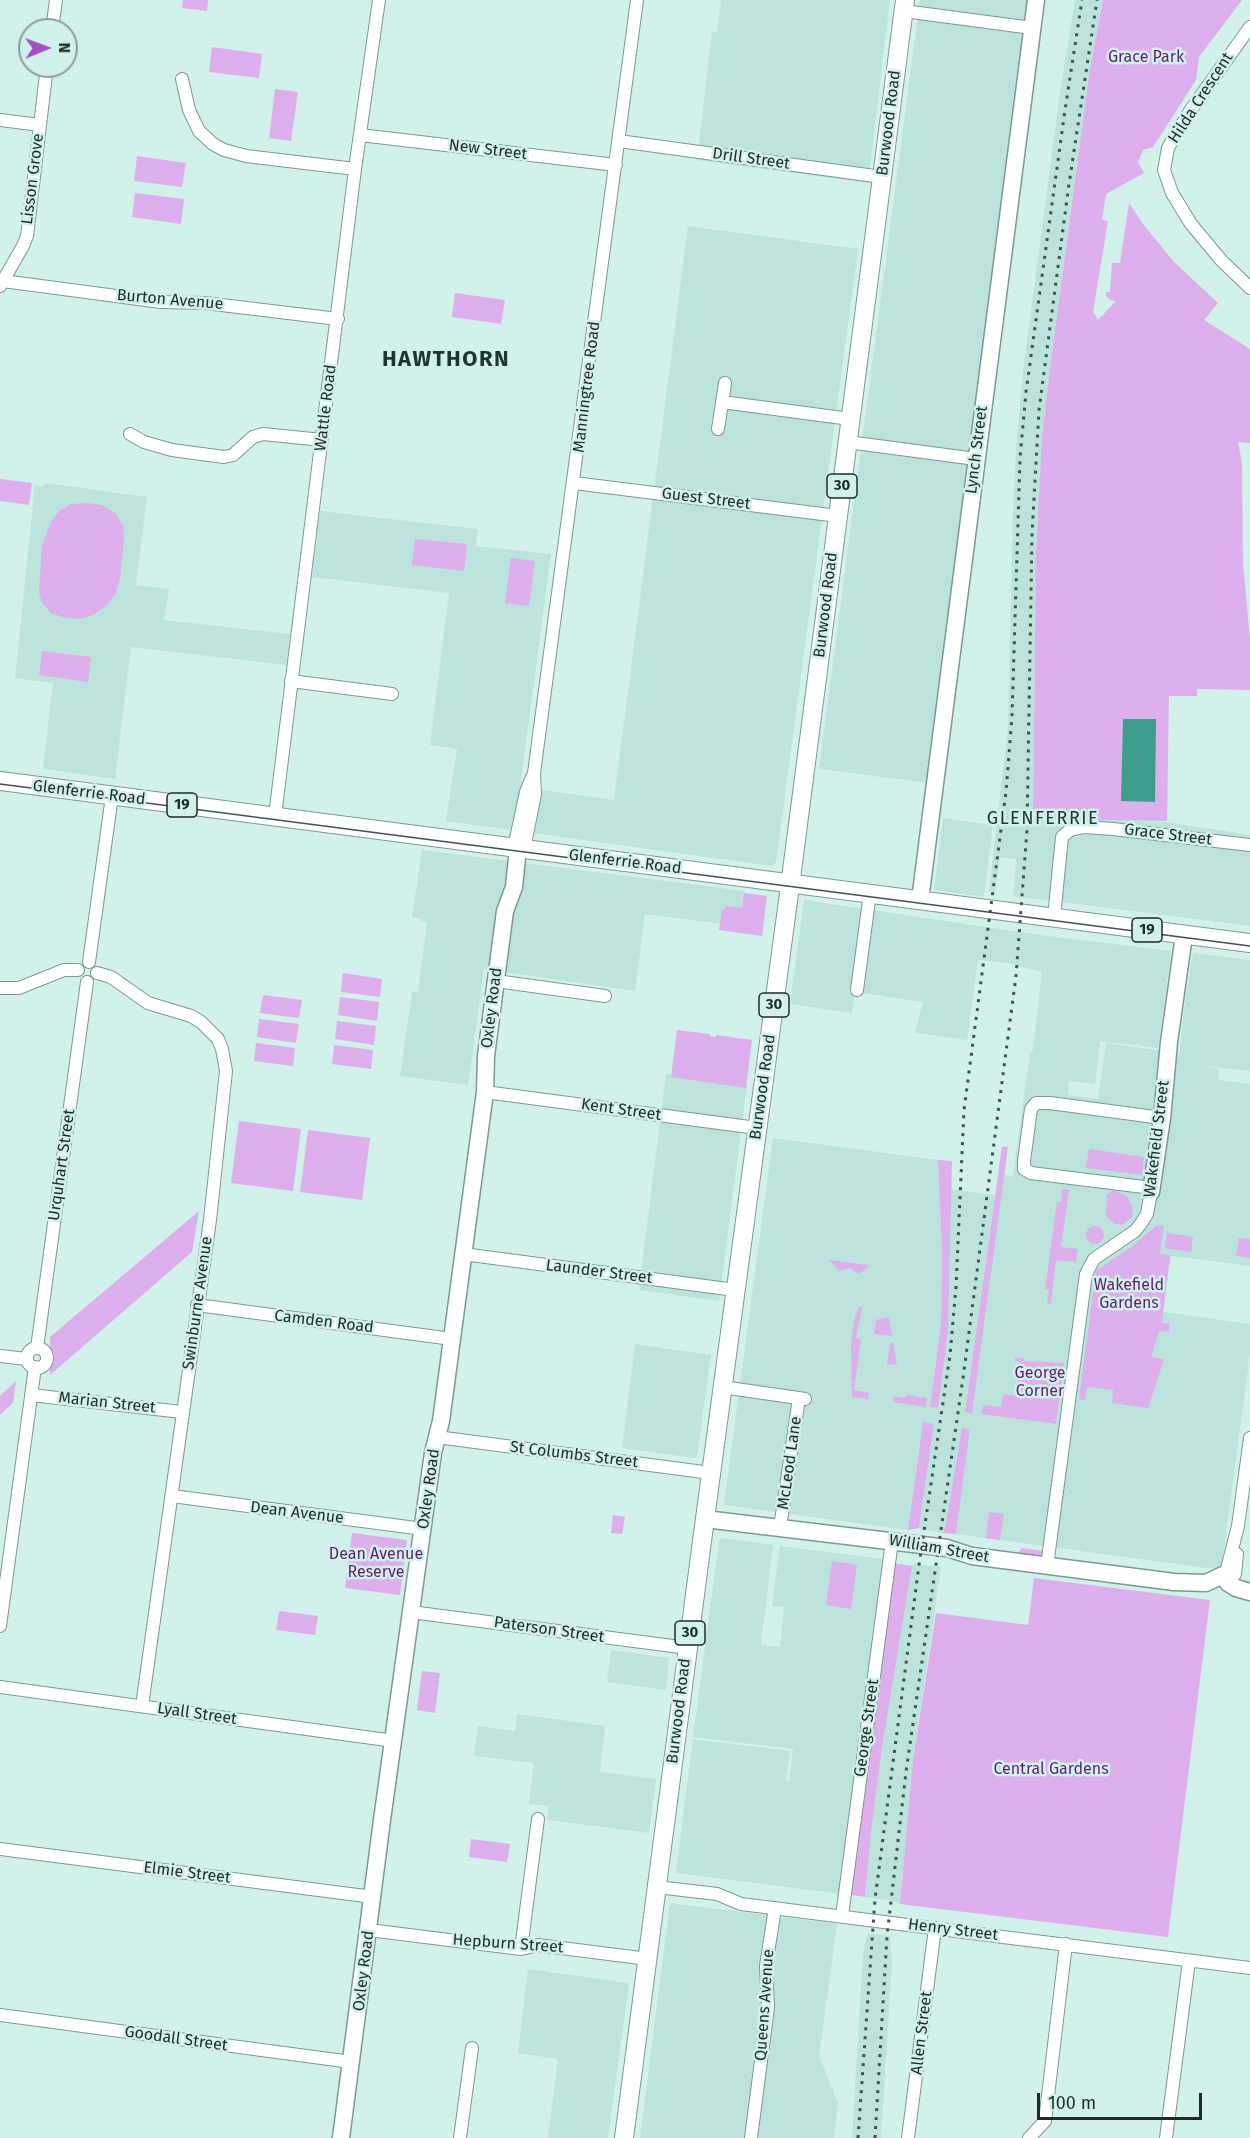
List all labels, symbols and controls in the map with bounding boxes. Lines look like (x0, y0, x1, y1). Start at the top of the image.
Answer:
north arrow (18, 18, 78, 78)
text: N (55, 42, 74, 53)
park label: Grace Park (1108, 48, 1184, 68)
street label: Hilda Crescent (1165, 49, 1237, 147)
street label: Burwood Road (873, 69, 905, 177)
street label: Lisson Grove (18, 132, 48, 226)
street label: New Street (448, 136, 528, 164)
street label: Drill Street (711, 144, 791, 174)
street label: Burton Avenue (116, 286, 224, 314)
street label: Manningtree Road (569, 320, 605, 454)
district label: HAWTHORN (382, 347, 510, 373)
street label: Wattle Road (311, 364, 341, 452)
street label: Lynch Street (962, 405, 992, 495)
road number: 30 (827, 474, 857, 498)
street label: Guest Street (661, 484, 751, 514)
street label: Burwood Road (810, 551, 842, 659)
street label: Glenferrie Road (32, 777, 146, 809)
road number: 19 (167, 793, 197, 817)
district label: GLENFERRIE (987, 808, 1099, 830)
street label: Grace Street (1123, 820, 1213, 850)
street label: Glenferrie Road (568, 846, 682, 878)
road number: 19 (1132, 918, 1162, 942)
street label: Oxley Road (478, 967, 506, 1049)
road number: 30 (759, 993, 789, 1017)
street label: Burwood Road (746, 1033, 780, 1141)
street label: Wakefield Street (1140, 1079, 1174, 1199)
street label: Kent Street (580, 1095, 662, 1125)
street label: Urquhart Street (45, 1108, 79, 1222)
street label: Swinburne Avenue (179, 1235, 217, 1371)
street label: Launder Street (545, 1256, 653, 1288)
park label: Wakefield Gardens (1094, 1276, 1164, 1314)
street label: Camden Road (273, 1306, 375, 1338)
park label: George Corner (1015, 1364, 1065, 1402)
street label: Marian Street (57, 1388, 157, 1418)
street label: McLeod Lane (774, 1415, 806, 1511)
street label: St Columbs Street (509, 1438, 639, 1472)
street label: Oxley Road (414, 1448, 444, 1530)
street label: Dean Avenue (249, 1498, 345, 1528)
street label: William Street (887, 1531, 991, 1567)
park label: Dean Avenue Reserve (329, 1545, 423, 1583)
street label: Paterson Street (493, 1613, 605, 1647)
road number: 30 (675, 1621, 705, 1645)
street label: Burwood Road (663, 1657, 695, 1765)
street label: George Street (851, 1678, 883, 1778)
street label: Lyall Street (156, 1699, 238, 1729)
park label: Central Gardens (993, 1760, 1109, 1780)
street label: Elmie Street (142, 1858, 232, 1888)
street label: Henry Street (907, 1915, 999, 1945)
street label: Oxley Road (350, 1930, 378, 2012)
street label: Hepburn Street (452, 1931, 564, 1957)
street label: Queens Avenue (752, 1948, 778, 2062)
street label: Allen Street (907, 1990, 937, 2076)
street label: Goodall Street (123, 2022, 229, 2056)
scale bar (1040, 2081, 1205, 2119)
text: 100 m (1048, 2092, 1096, 2114)

